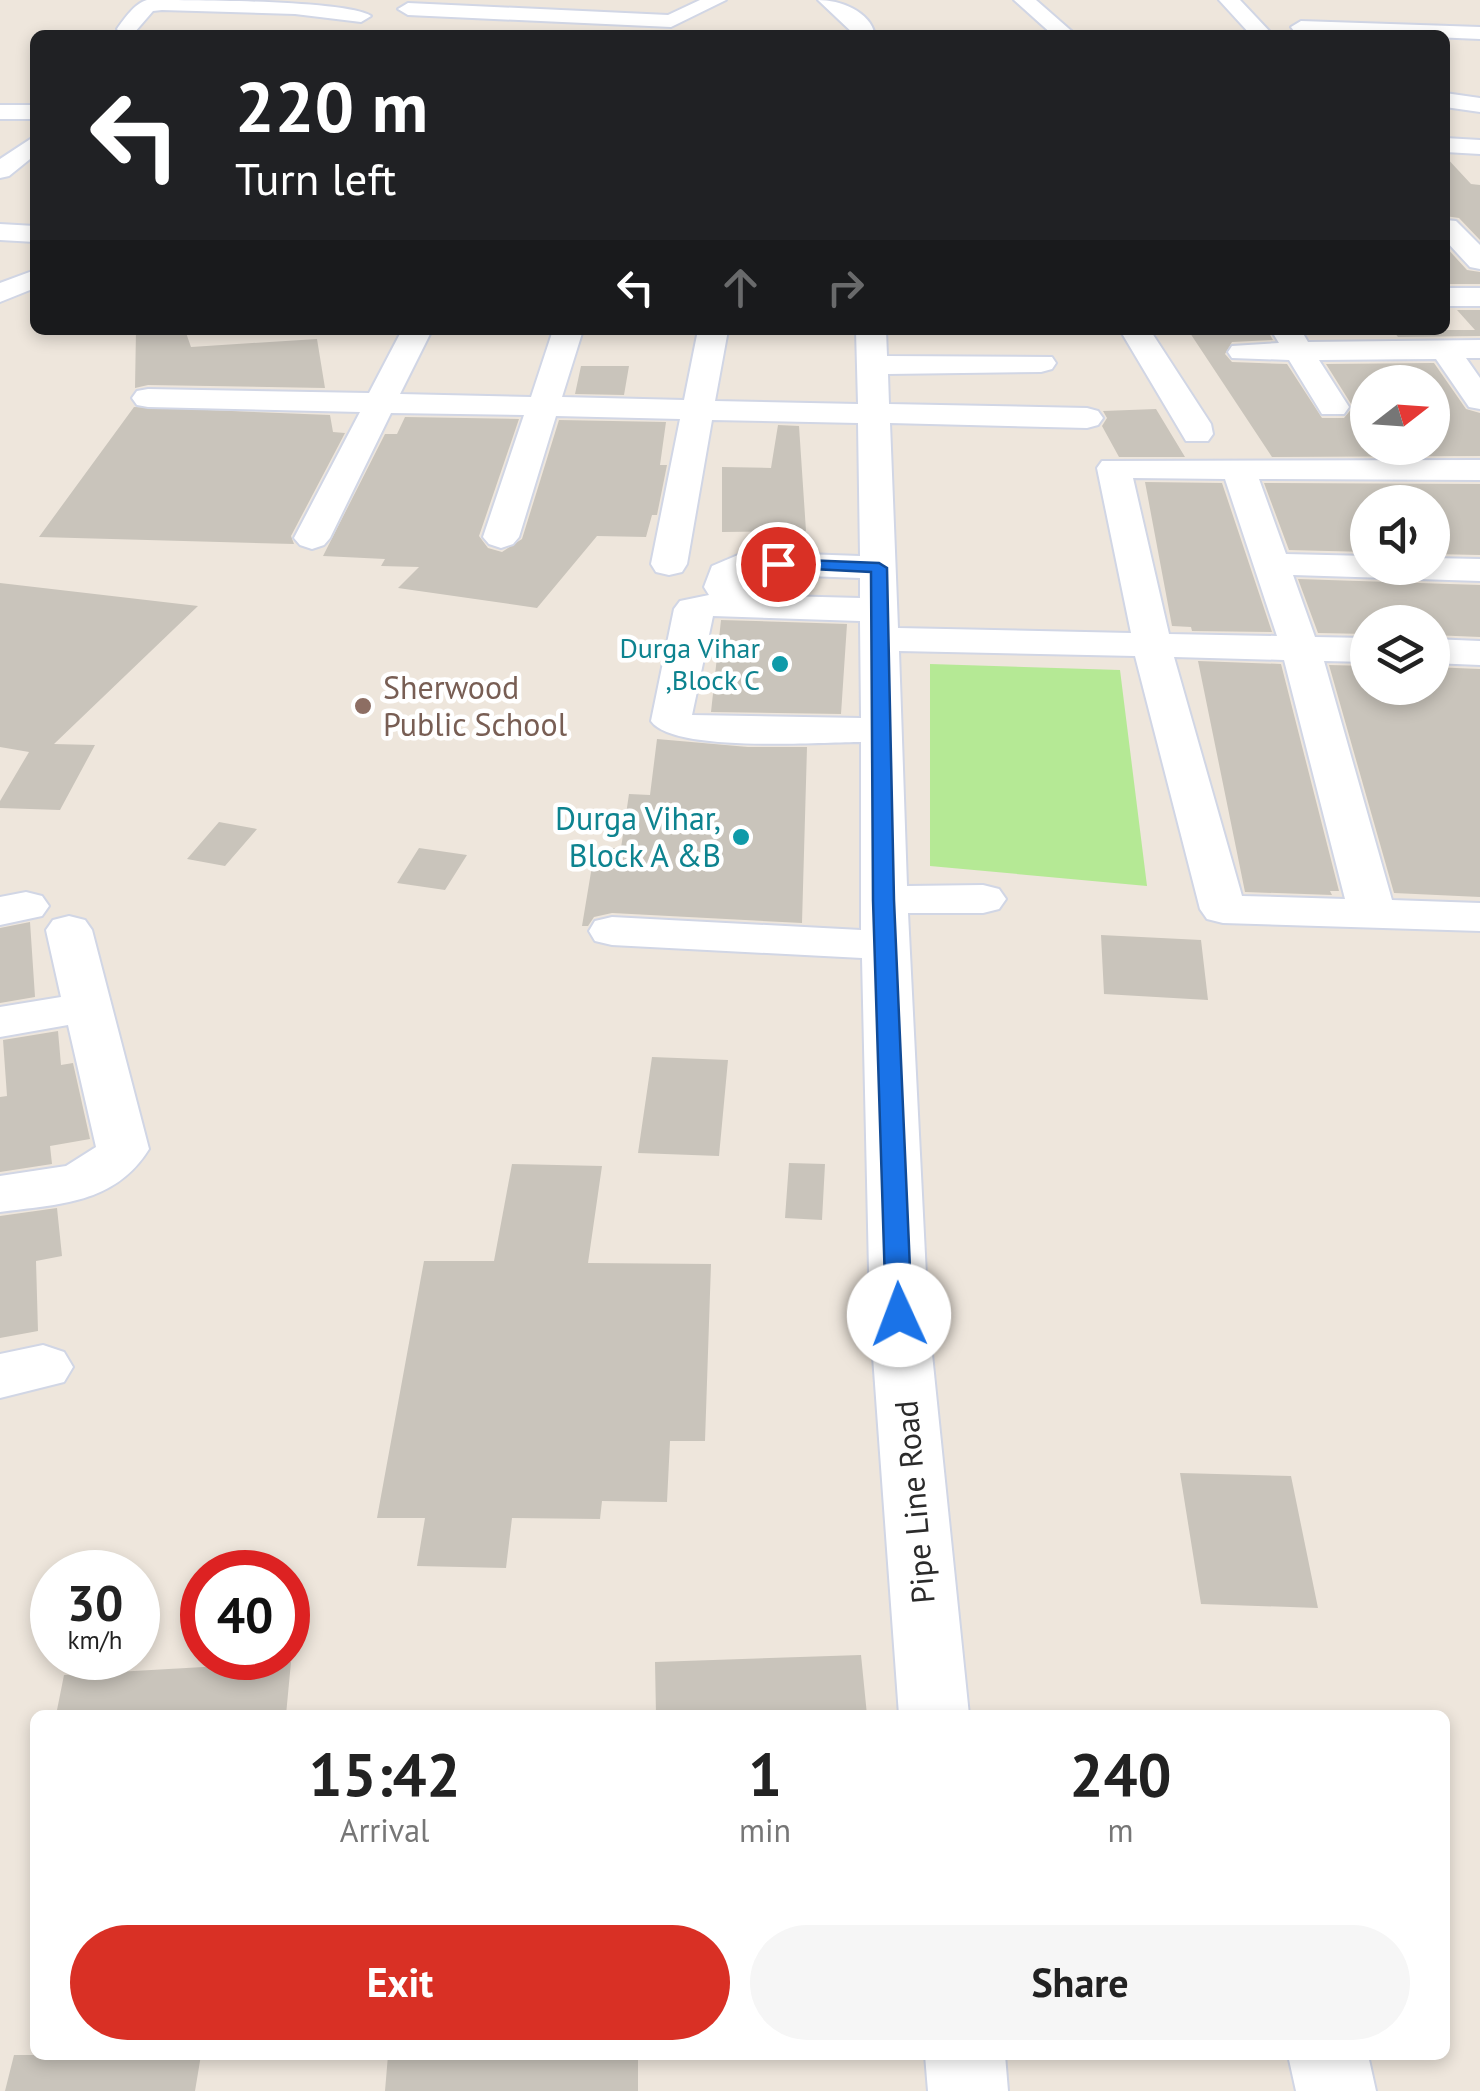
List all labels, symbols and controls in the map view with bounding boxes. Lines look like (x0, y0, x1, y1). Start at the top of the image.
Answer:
text: 220 m (235, 61, 428, 151)
icon: left (70, 70, 200, 200)
text: Turn left (235, 149, 396, 207)
icon: left (608, 260, 663, 315)
icon: ahead (713, 260, 768, 315)
icon: right (818, 260, 873, 315)
north arrow (1350, 365, 1450, 465)
map controls (1350, 365, 1450, 705)
button: sound (1350, 485, 1450, 585)
pin (736, 522, 821, 607)
icon: arrive (751, 537, 806, 592)
button: layers (1350, 605, 1450, 705)
place label: Durga Vihar ,Block C (619, 629, 760, 698)
marker: Durga Vihar ,Block C (769, 653, 791, 675)
place label: Sherwood Public School (383, 666, 568, 745)
marker: Sherwood Public School (352, 695, 374, 717)
place label: Durga Vihar, Block A &B (555, 797, 721, 876)
marker: Durga Vihar, Block A &B (730, 826, 752, 848)
position arrow (847, 1263, 951, 1367)
street label: Pipe Line Road (884, 1399, 944, 1605)
speed limit sign: 40 (180, 1550, 310, 1680)
text: 30 (67, 1570, 123, 1635)
text: km/h (68, 1624, 122, 1656)
text: 15:42 (308, 1735, 461, 1813)
text: 1 (748, 1735, 782, 1813)
text: 240 (1070, 1735, 1172, 1813)
text: Arrival (340, 1809, 429, 1851)
text: min (739, 1809, 791, 1851)
text: m (1108, 1809, 1134, 1851)
button: Exit (70, 1925, 730, 2040)
button: Share (750, 1925, 1410, 2040)

